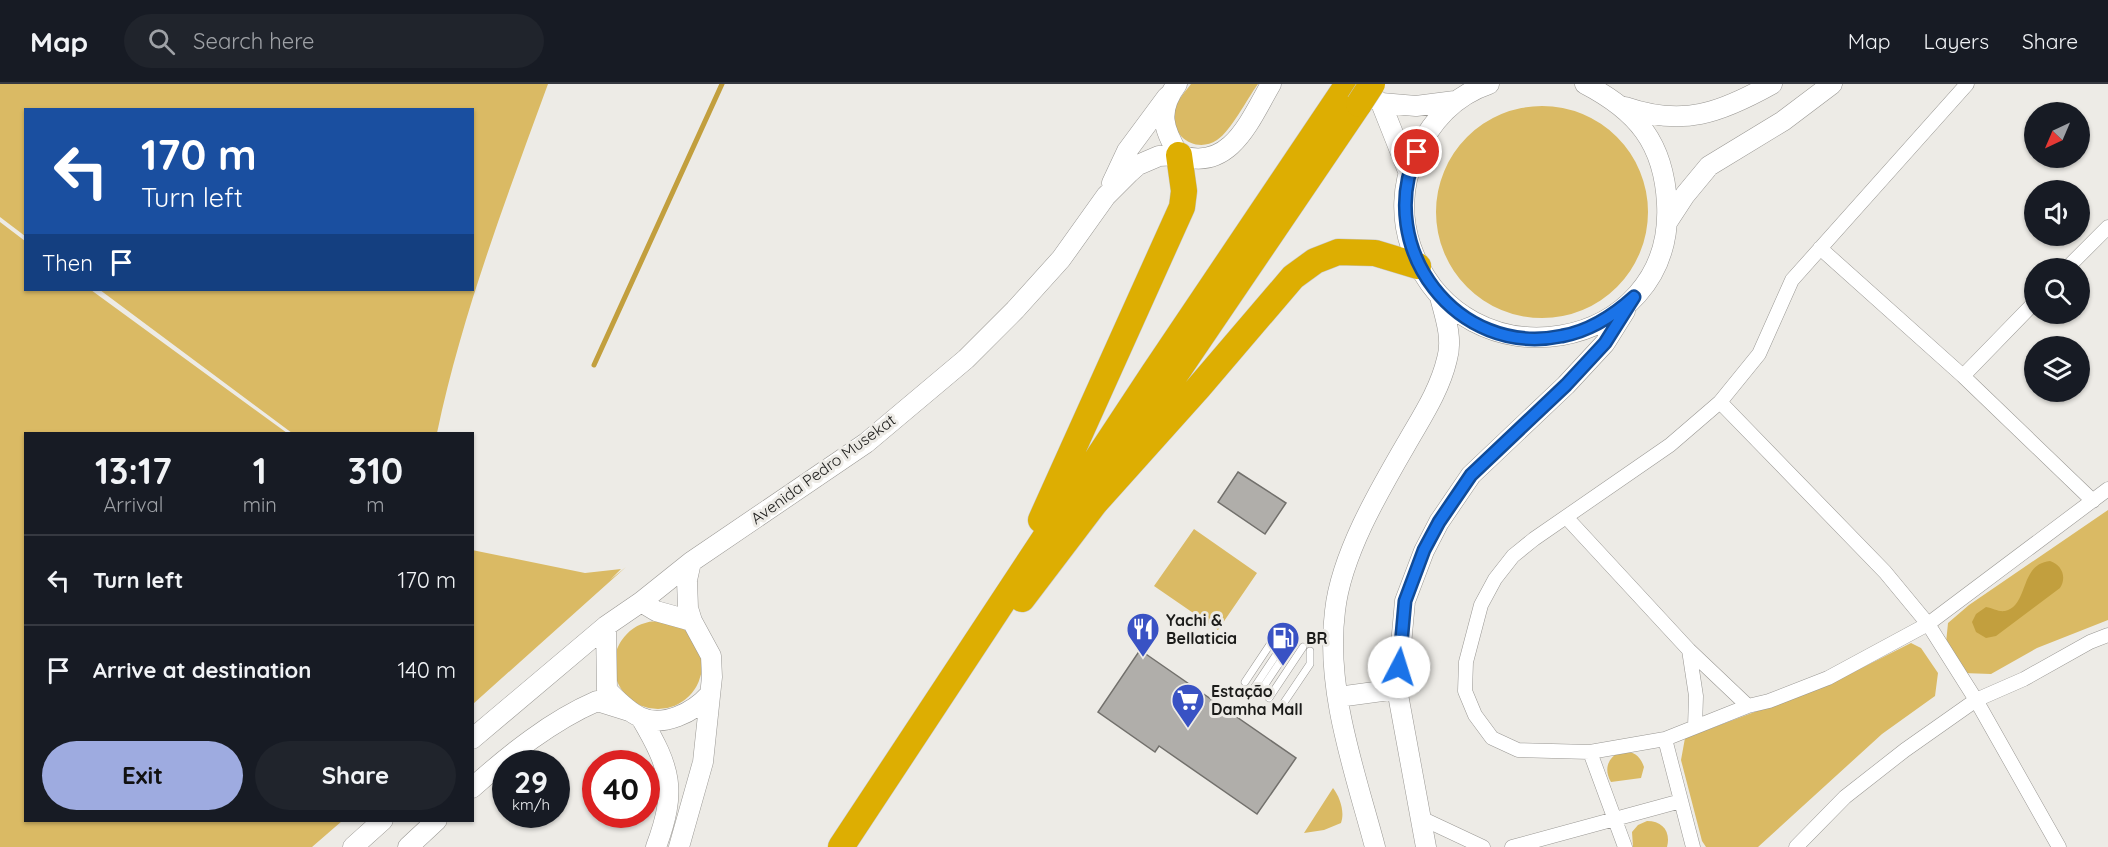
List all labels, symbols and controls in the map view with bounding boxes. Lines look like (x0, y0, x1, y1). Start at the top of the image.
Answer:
search box (124, 14, 544, 68)
text: Map (30, 24, 88, 59)
icon: search (145, 25, 178, 58)
text: Search here (193, 27, 315, 55)
text: Map (1848, 28, 1891, 54)
text: Layers (1924, 28, 1989, 54)
text: Share (2022, 28, 2078, 54)
north arrow (2024, 102, 2090, 168)
map controls (2024, 102, 2090, 402)
pin (1391, 126, 1442, 177)
text: 170 m (141, 128, 257, 181)
icon: left (42, 132, 120, 210)
icon: arrive (1400, 135, 1433, 168)
text: Turn left (141, 180, 243, 214)
button: sound (2024, 180, 2090, 246)
icon: arrive (105, 246, 138, 279)
text: Then (42, 249, 93, 277)
button: search (2024, 258, 2090, 324)
button: layers (2024, 336, 2090, 402)
street label: Avenida Pedro Musekat (747, 410, 899, 528)
text: 13:17 (95, 448, 172, 493)
text: 1 (253, 448, 267, 493)
text: 310 (348, 448, 403, 493)
text: Arrival (103, 492, 163, 517)
text: min (243, 492, 277, 517)
text: m (366, 492, 385, 517)
icon: left (42, 564, 75, 597)
text: Turn left (93, 566, 183, 594)
text: 170 m (397, 566, 456, 594)
place label: Yachi & Bellaticia (1166, 610, 1237, 648)
restaurant icon: Yachi & Bellaticia (1125, 611, 1161, 658)
fuel station icon: BR (1265, 620, 1301, 667)
place label: BR (1306, 628, 1327, 648)
position arrow (1367, 635, 1431, 699)
icon: arrive (42, 654, 75, 687)
text: Arrive at destination (93, 656, 311, 684)
text: 140 m (397, 656, 456, 684)
place label: Estação Damha Mall (1211, 681, 1303, 719)
supermarket icon: Estação Damha Mall (1170, 682, 1206, 729)
button: Exit (42, 741, 243, 810)
button: Share (255, 741, 456, 810)
speed limit sign: 40 (582, 750, 660, 828)
text: 29 (514, 763, 548, 801)
text: km/h (512, 795, 550, 814)

